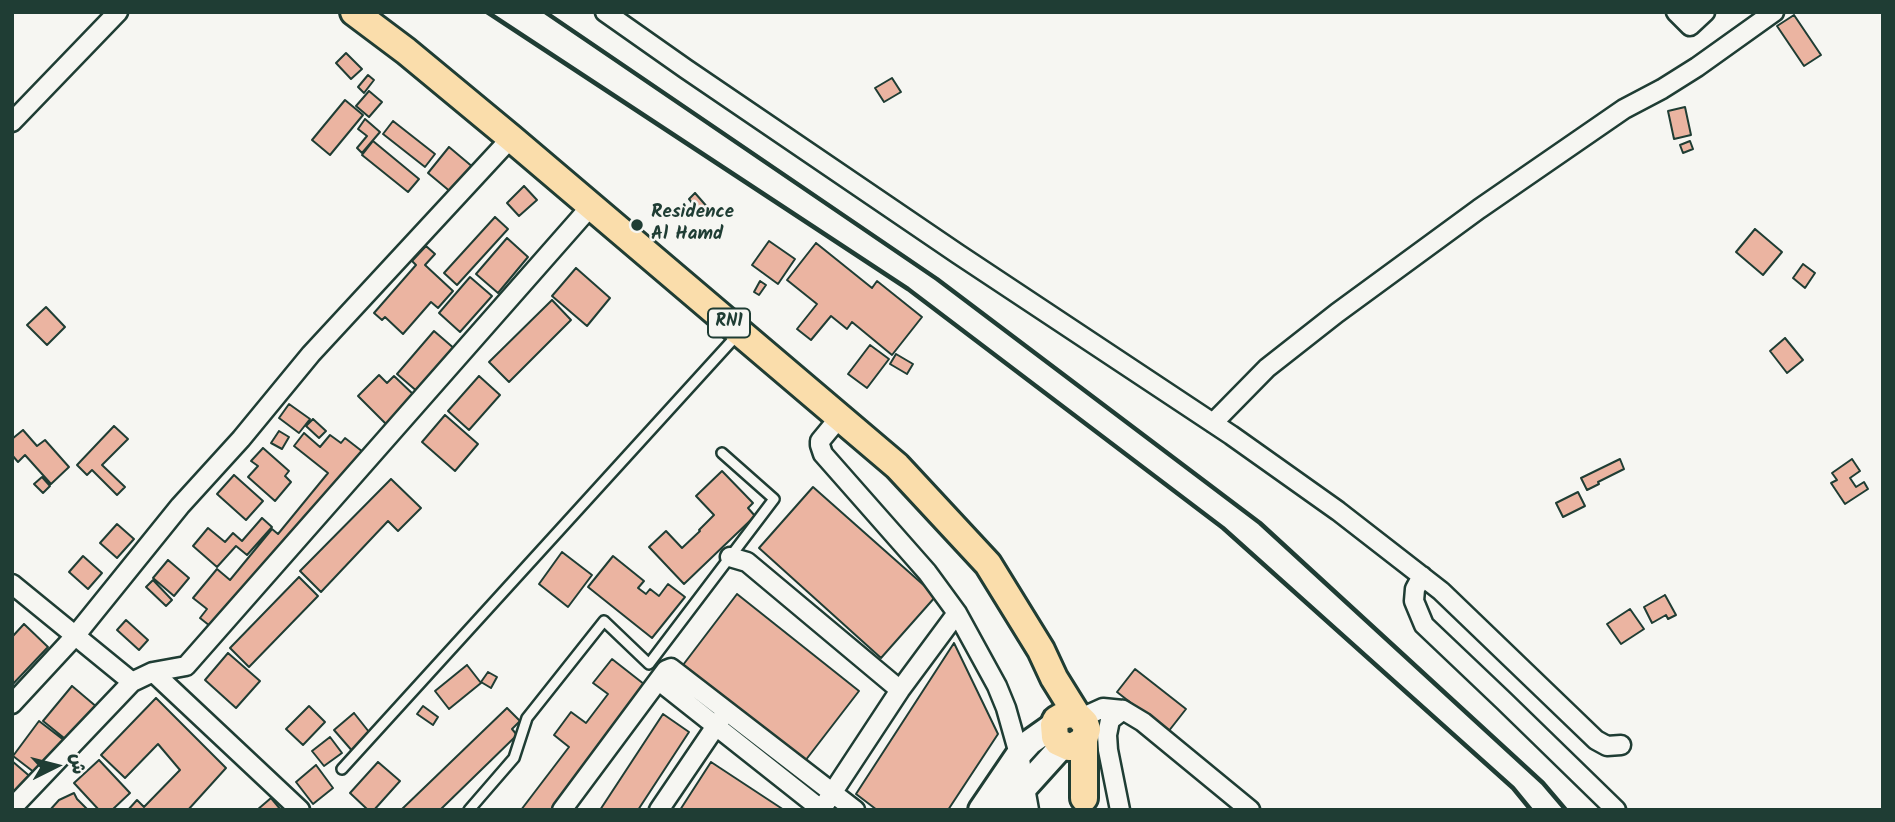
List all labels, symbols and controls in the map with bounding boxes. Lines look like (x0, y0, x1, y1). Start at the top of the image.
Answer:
place label: Residence Al Hamd (651, 203, 734, 247)
marker: Residence Al Hamd (629, 217, 645, 233)
road number: RN1 (708, 309, 750, 338)
north arrow (21, 731, 91, 801)
text: ش (61, 752, 93, 776)

